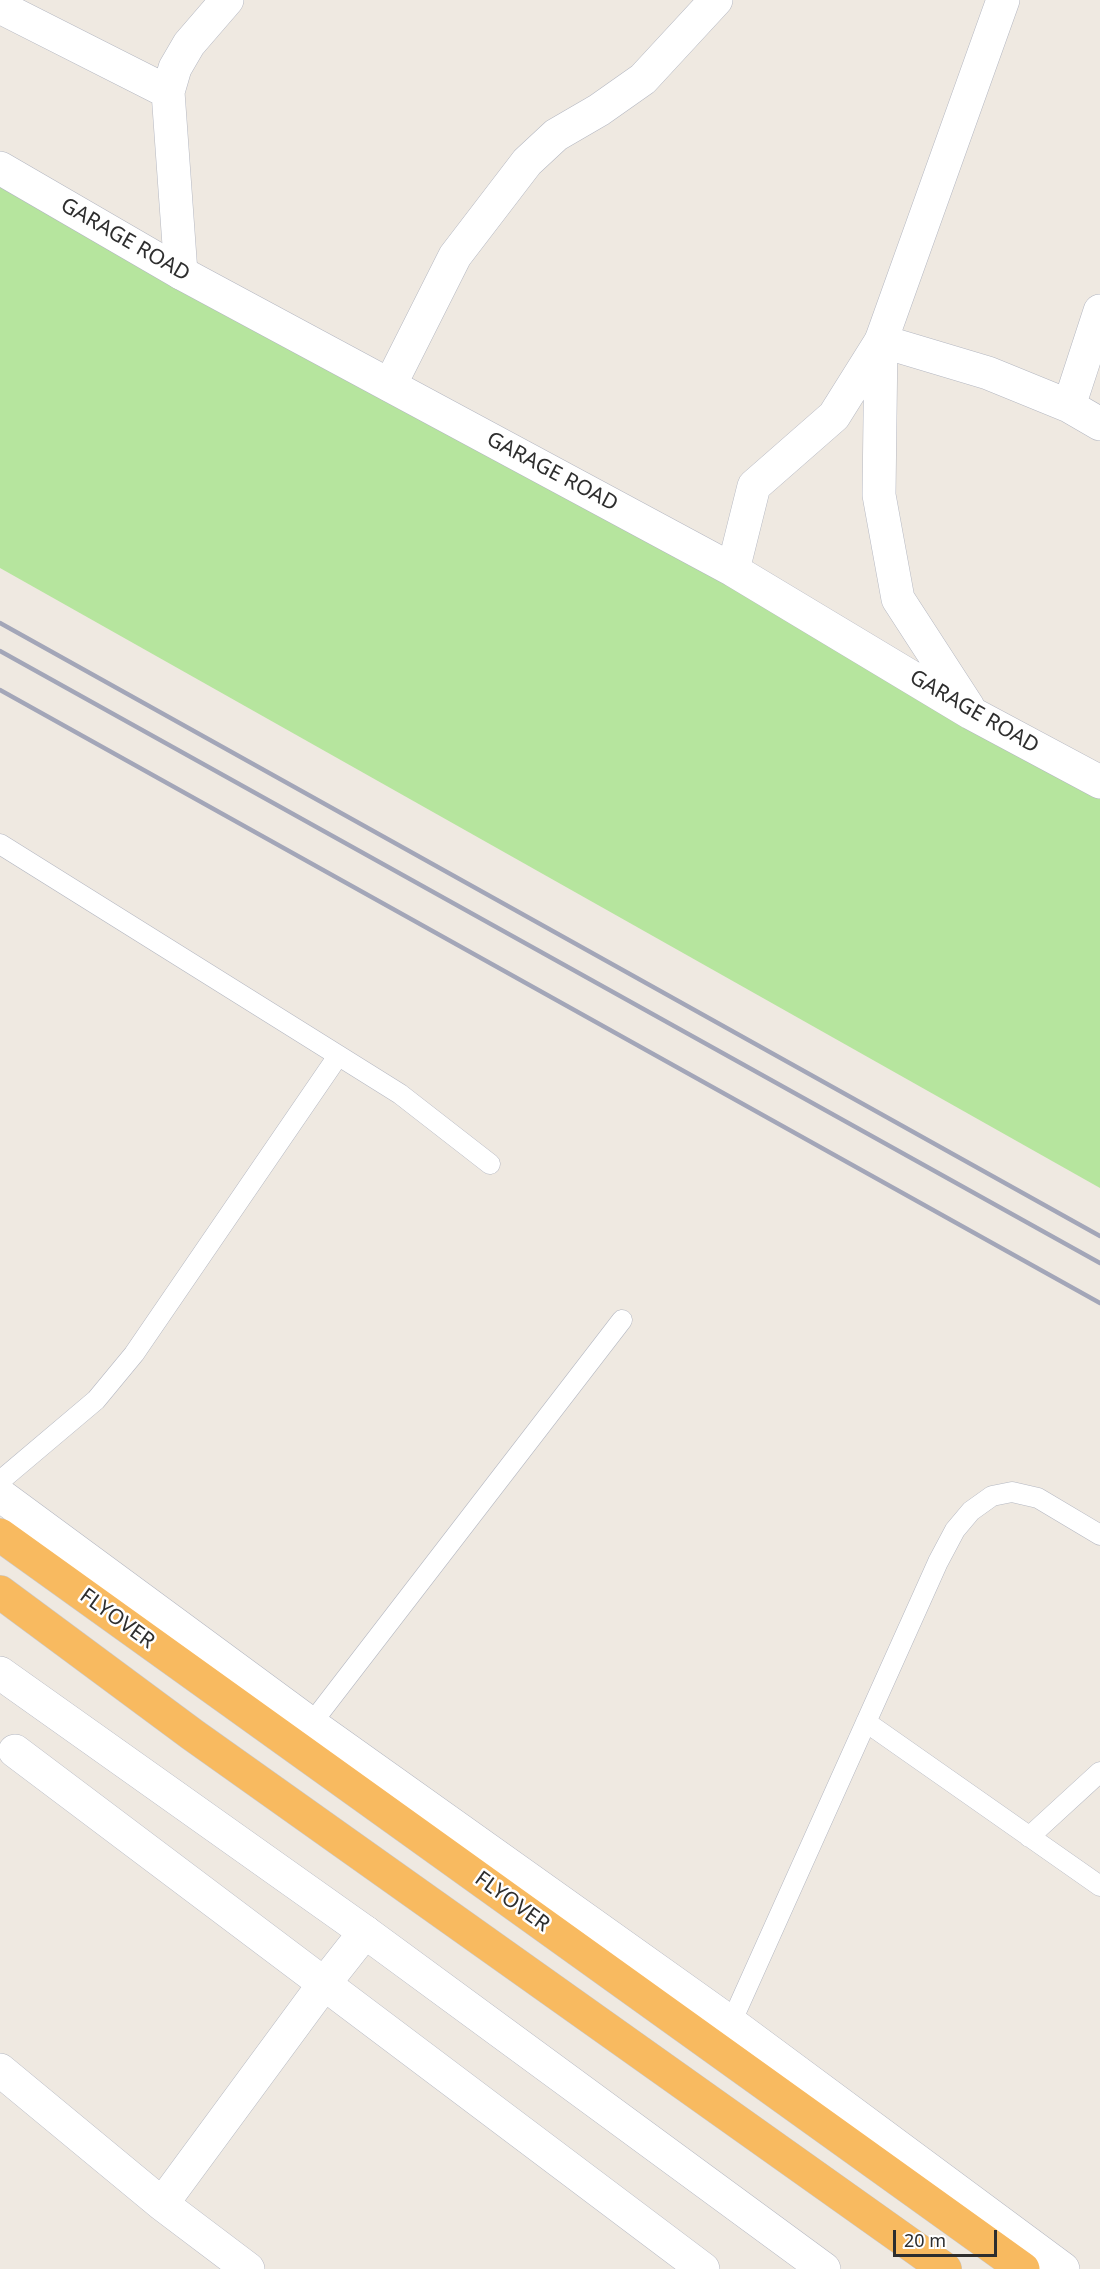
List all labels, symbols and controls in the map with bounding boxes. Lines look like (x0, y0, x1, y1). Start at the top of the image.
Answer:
street label: GARAGE ROAD (56, 193, 194, 287)
street label: GARAGE ROAD (482, 427, 622, 517)
street label: GARAGE ROAD (905, 665, 1043, 759)
street label: FLYOVER (75, 1583, 159, 1655)
street label: FLYOVER (470, 1866, 554, 1938)
scale bar (896, 2218, 1000, 2256)
text: 20 m (904, 2228, 946, 2252)

